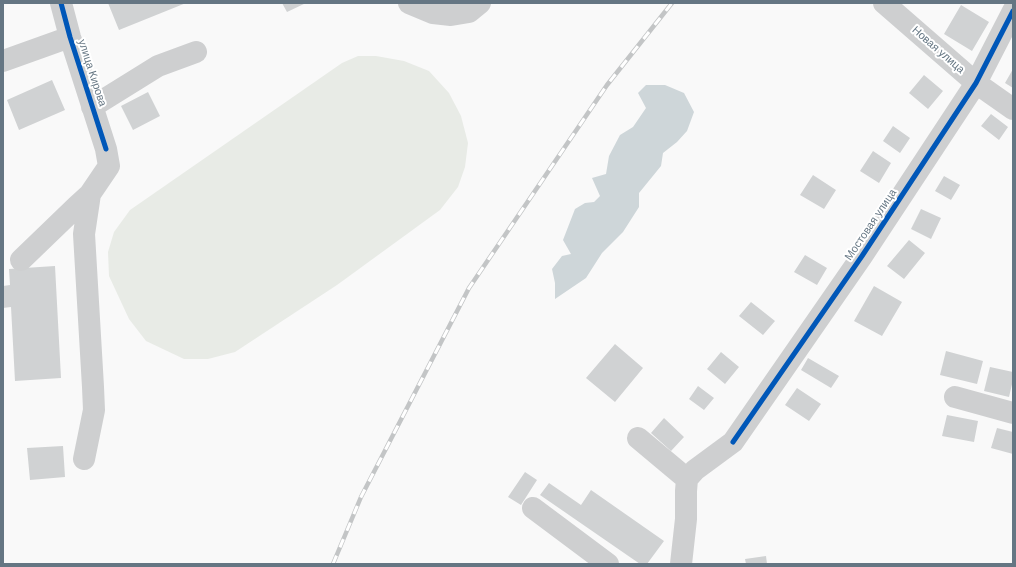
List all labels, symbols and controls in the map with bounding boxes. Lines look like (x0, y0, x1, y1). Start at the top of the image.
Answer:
street label: Новая улица (909, 24, 967, 76)
street label: улица Кирова (75, 38, 109, 108)
street label: Мостовая улица (842, 187, 900, 263)

